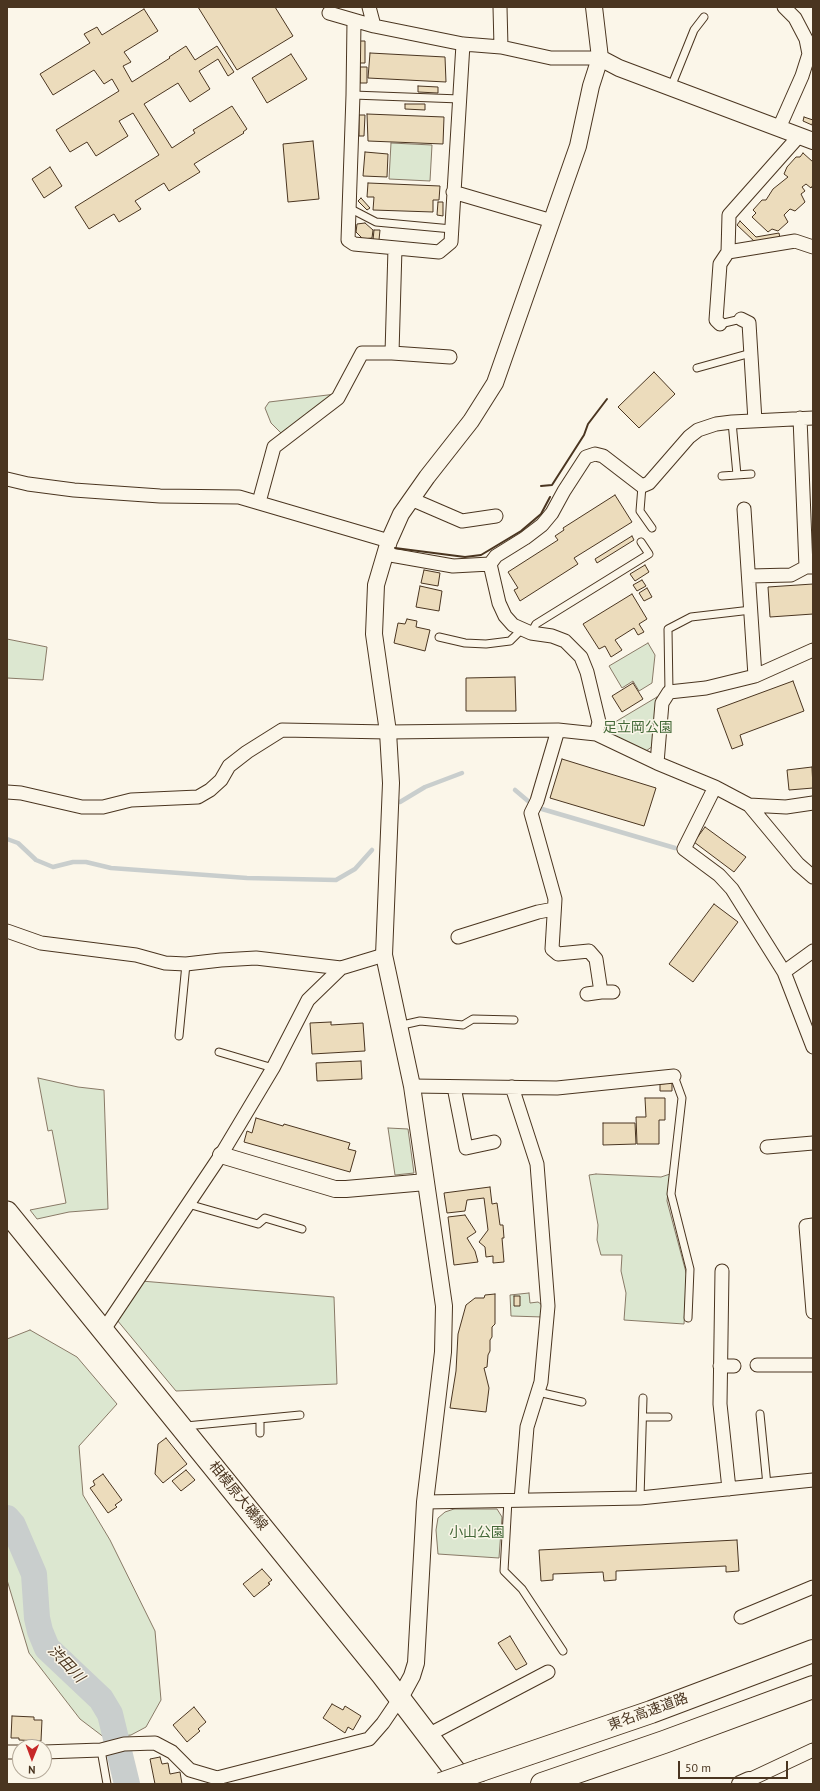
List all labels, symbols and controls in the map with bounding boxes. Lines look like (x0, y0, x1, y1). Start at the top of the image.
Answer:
park label: 足立岡公園 (603, 720, 673, 736)
street label: 相模原大磯線 (205, 1458, 271, 1534)
park label: 小山公園 (449, 1525, 505, 1541)
water label: 渋田川 (44, 1642, 88, 1686)
street label: 東名高速道路 (606, 1690, 690, 1734)
north arrow (12, 1739, 52, 1779)
scale bar (680, 1753, 790, 1779)
text: 50 m (685, 1760, 711, 1775)
text: N (28, 1763, 36, 1777)

